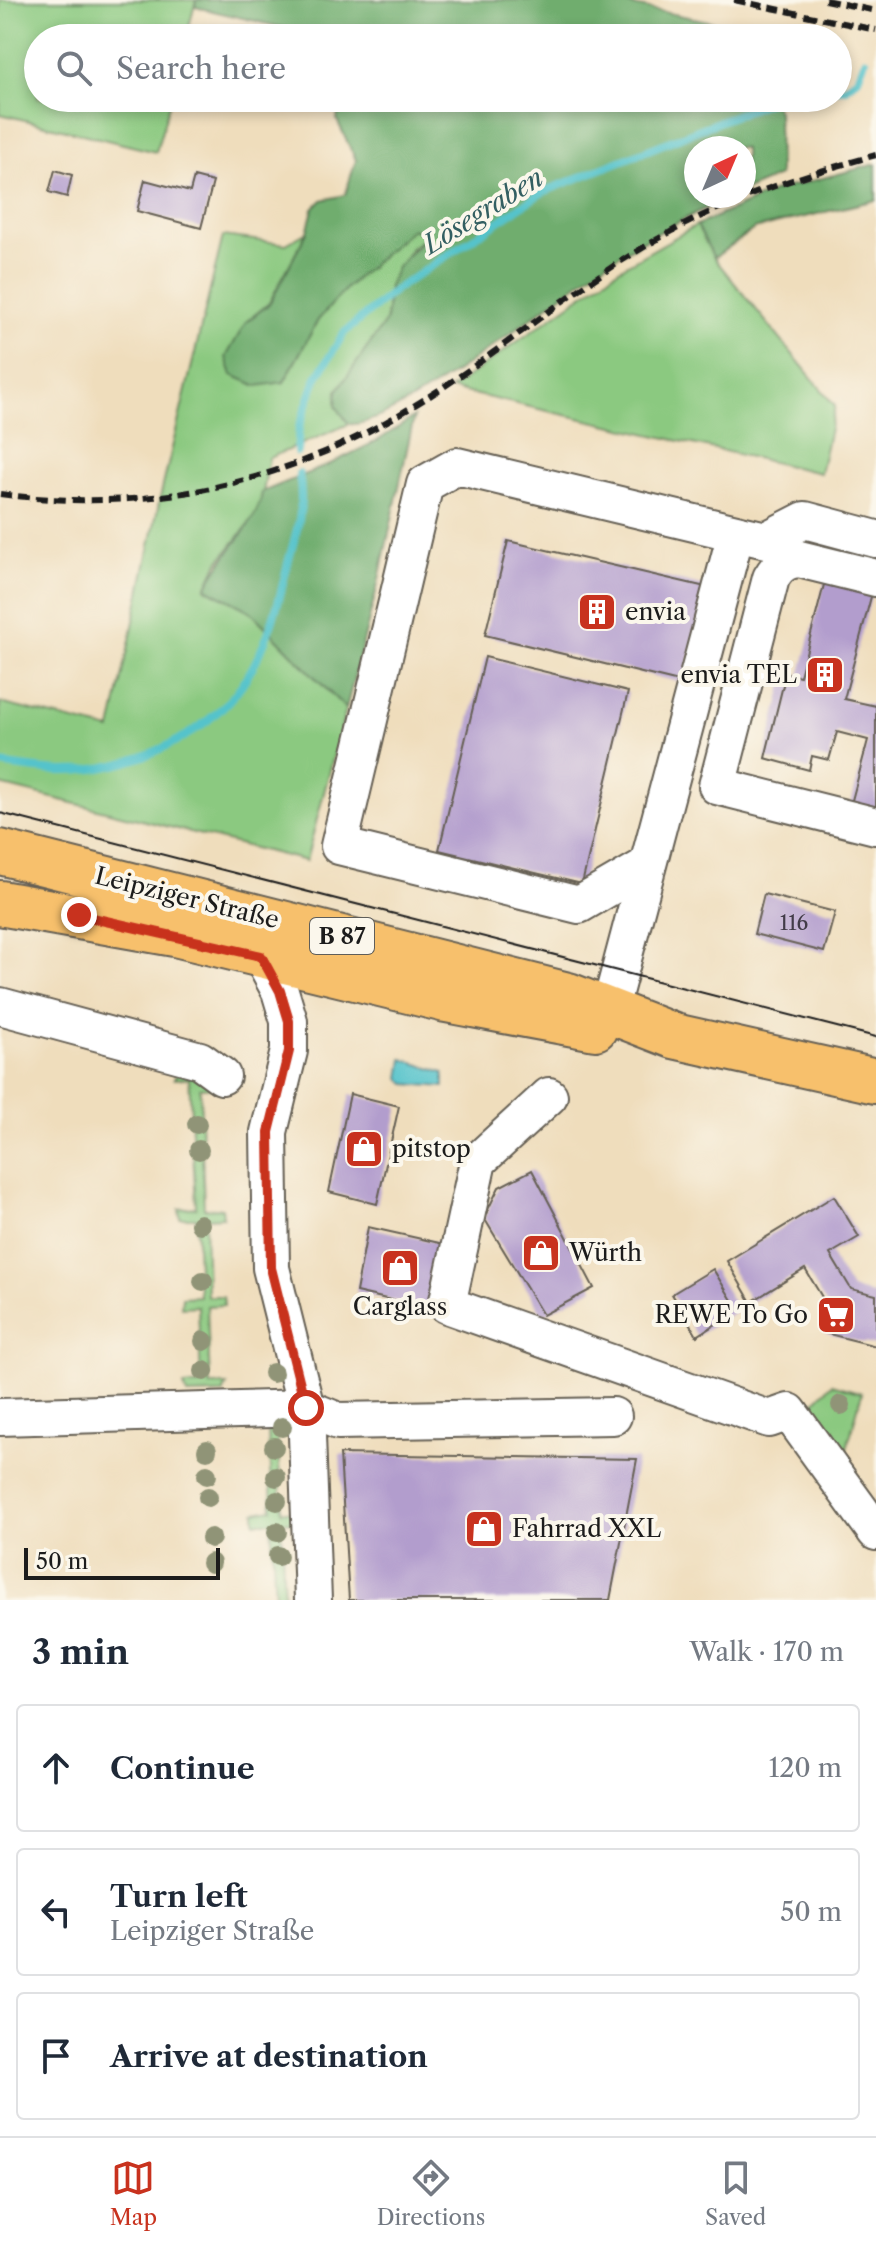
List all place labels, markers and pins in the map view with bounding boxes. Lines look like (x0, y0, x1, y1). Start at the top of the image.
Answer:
building icon: envia (576, 591, 618, 633)
place label: envia (625, 597, 686, 626)
building icon: envia TEL (804, 654, 846, 696)
place label: envia TEL (680, 660, 797, 689)
shop icon: pitstop (343, 1128, 385, 1170)
place label: pitstop (392, 1134, 471, 1163)
shop icon: Würth (520, 1232, 562, 1274)
place label: Würth (568, 1238, 642, 1267)
shop icon: Carglass (379, 1247, 421, 1289)
place label: Carglass (353, 1292, 447, 1321)
supermarket icon: REWE To Go (815, 1294, 857, 1336)
place label: REWE To Go (655, 1300, 808, 1329)
shop icon: Fahrrad XXL (463, 1508, 505, 1550)
place label: Fahrrad XXL (512, 1514, 661, 1543)

